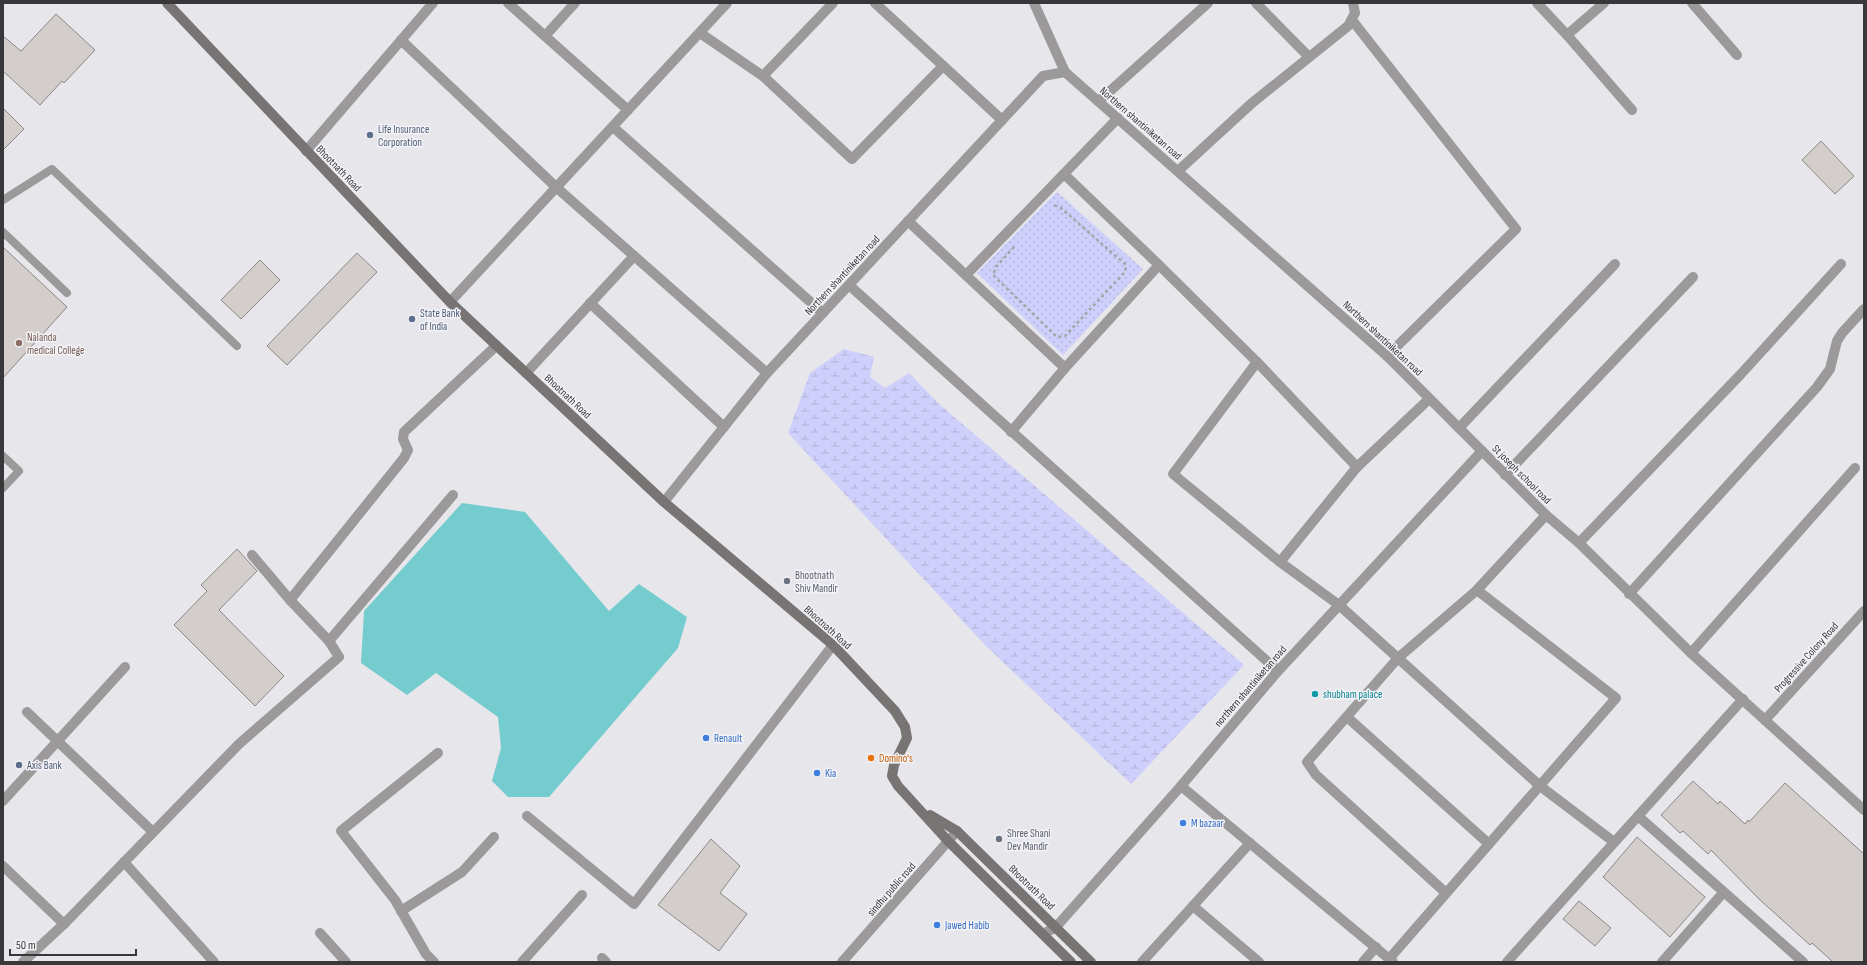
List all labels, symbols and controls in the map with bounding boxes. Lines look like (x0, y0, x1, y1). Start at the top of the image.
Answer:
street label: Northern shantiniketan road (1097, 84, 1185, 163)
place label: Life Insurance Corporation (378, 123, 429, 149)
marker: Life Insurance Corporation (365, 130, 375, 140)
street label: Bhootnath Road (313, 143, 364, 194)
street label: Northern shantiniketan road (802, 233, 883, 318)
street label: Northern shantiniketan road (1340, 298, 1425, 379)
place label: State Bank of India (420, 307, 461, 333)
marker: State Bank of India (407, 314, 417, 324)
place label: Nalanda medical College (27, 331, 85, 357)
marker: Nalanda medical College (14, 338, 24, 348)
street label: Bhootnath Road (542, 371, 594, 422)
street label: St joseph school road (1489, 442, 1554, 507)
place label: Bhootnath Shiv Mandir (795, 569, 838, 595)
marker: Bhootnath Shiv Mandir (782, 576, 792, 586)
street label: Bhootnath Road (801, 603, 854, 652)
street label: Progressive Colony Road (1772, 619, 1841, 695)
street label: northern shantiniketan road (1212, 643, 1289, 730)
place label: shubham palace (1323, 688, 1382, 701)
marker: shubham palace (1310, 689, 1320, 699)
place label: Renault (714, 732, 743, 745)
marker: Renault (701, 733, 711, 743)
place label: Domino's (879, 752, 913, 765)
marker: Domino's (866, 753, 876, 763)
place label: Axis Bank (26, 759, 63, 772)
marker: Axis Bank (14, 760, 24, 770)
place label: Kia (825, 767, 836, 780)
marker: Kia (812, 768, 822, 778)
place label: M bazaar (1191, 817, 1224, 830)
marker: M bazaar (1178, 818, 1188, 828)
place label: Shree Shani Dev Mandir (1007, 827, 1050, 853)
marker: Shree Shani Dev Mandir (994, 834, 1004, 844)
street label: sindhu public road (865, 860, 918, 919)
street label: Bhootnath Road (1006, 862, 1058, 913)
place label: Jawed Habib (944, 919, 990, 932)
marker: Jawed Habib (932, 920, 942, 930)
scale bar (10, 931, 136, 957)
text: 50 m (16, 938, 36, 953)

